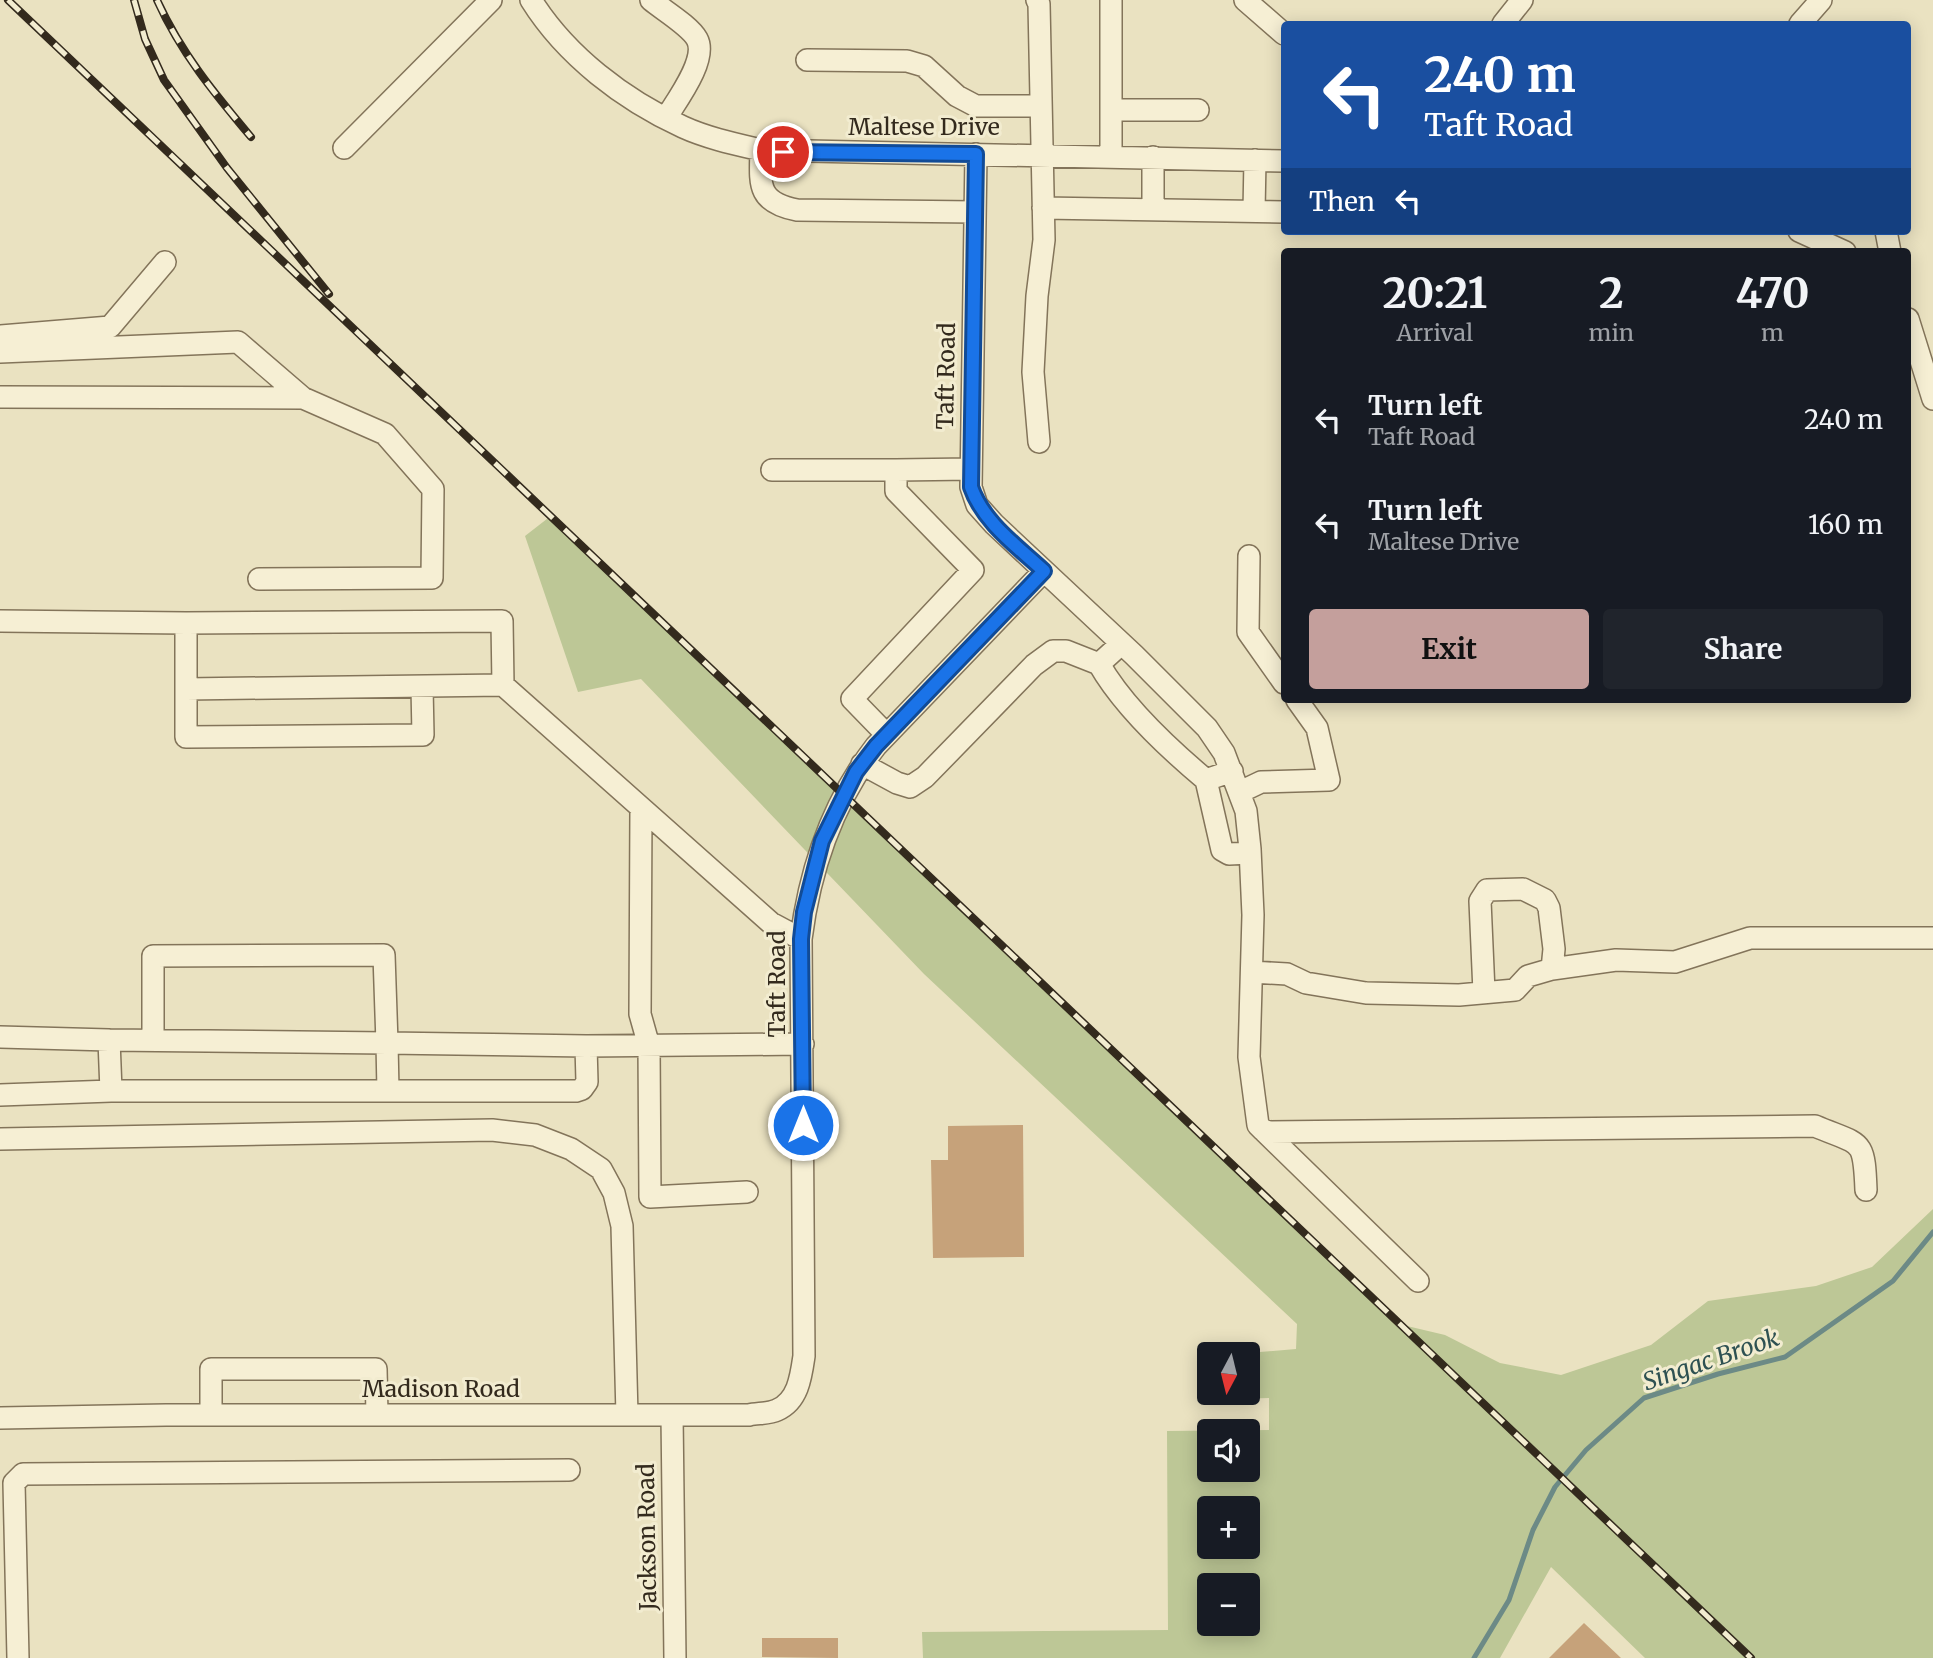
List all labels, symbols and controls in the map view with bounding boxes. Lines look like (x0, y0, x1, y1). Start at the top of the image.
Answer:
text: 240 m (1424, 44, 1576, 105)
icon: left (1309, 49, 1400, 140)
text: Taft Road (1424, 105, 1573, 145)
street label: Maltese Drive (848, 112, 1000, 141)
pin (753, 122, 813, 182)
icon: arrive (764, 133, 802, 171)
icon: left (1389, 182, 1427, 220)
text: Then (1309, 185, 1375, 218)
text: 20:21 (1382, 267, 1487, 319)
text: 2 (1599, 267, 1624, 319)
text: 470 (1736, 267, 1810, 319)
text: Arrival (1396, 318, 1473, 347)
text: min (1589, 318, 1634, 347)
text: m (1761, 318, 1784, 347)
street label: Taft Road (930, 322, 961, 430)
text: Turn left (1368, 389, 1482, 422)
icon: left (1309, 401, 1347, 439)
text: 240 m (1804, 403, 1883, 436)
text: Taft Road (1368, 422, 1475, 451)
text: Turn left (1368, 494, 1482, 527)
icon: left (1309, 506, 1347, 544)
text: 160 m (1808, 508, 1883, 541)
text: Maltese Drive (1368, 527, 1519, 556)
button: Exit (1309, 609, 1589, 689)
button: Share (1603, 609, 1883, 689)
street label: Taft Road (762, 930, 791, 1038)
position arrow (766, 1088, 840, 1162)
water label: Singac Brook (1639, 1322, 1783, 1397)
north arrow (1197, 1342, 1260, 1405)
map controls (1197, 1342, 1260, 1636)
street label: Madison Road (362, 1374, 520, 1403)
button: sound (1197, 1419, 1260, 1482)
street label: Jackson Road (631, 1463, 662, 1612)
button: + (1197, 1496, 1260, 1559)
button: − (1197, 1573, 1260, 1636)

